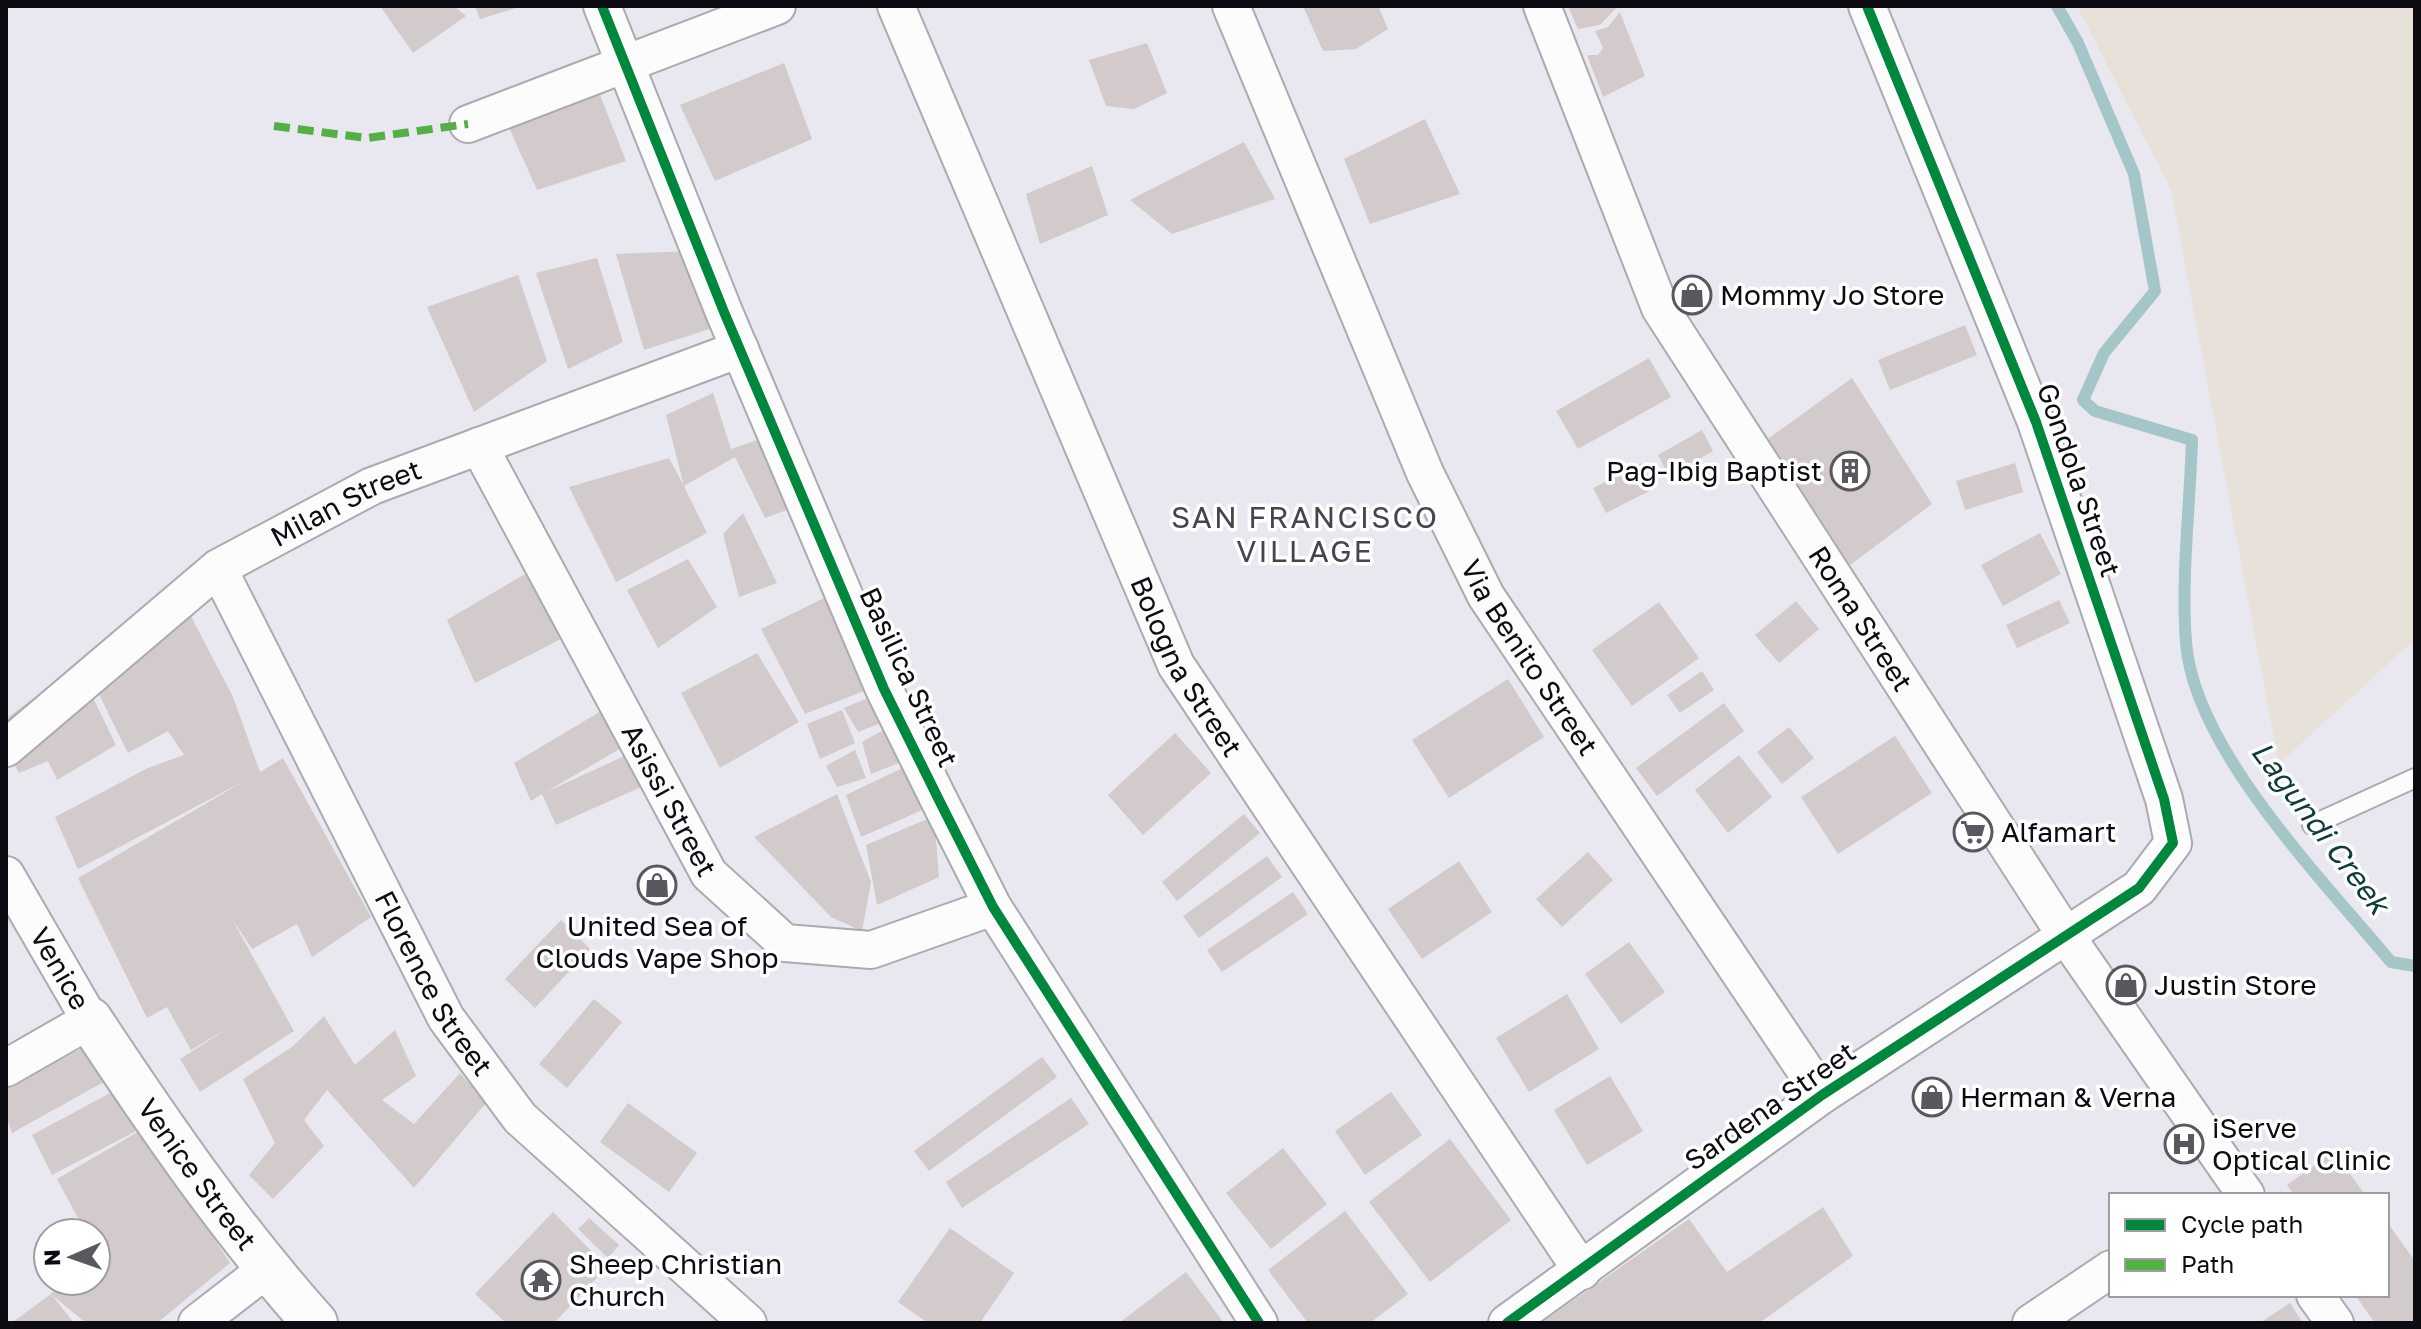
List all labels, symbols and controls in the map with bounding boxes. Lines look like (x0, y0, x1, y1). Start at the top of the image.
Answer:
shop icon: Mommy Jo Store (1671, 274, 1713, 316)
place label: Mommy Jo Store (1720, 278, 1944, 311)
street label: Gondola Street (2031, 379, 2128, 581)
building icon: Pag-Ibig Baptist (1829, 450, 1871, 492)
street label: Milan Street (265, 452, 426, 553)
place label: Pag-Ibig Baptist (1606, 454, 1822, 487)
district label: SAN FRANCISCO VILLAGE (1171, 499, 1439, 569)
street label: Roma Street (1802, 540, 1920, 697)
street label: Via Benito Street (1455, 554, 1605, 761)
street label: Bologna Street (1124, 571, 1249, 762)
street label: Basilica Street (853, 582, 965, 772)
street label: Asissi Street (615, 718, 724, 882)
water label: Lagundi Creek (2244, 734, 2399, 923)
supermarket icon: Alfamart (1952, 811, 1994, 853)
place label: Alfamart (2001, 815, 2116, 848)
shop icon: United Sea of Clouds Vape Shop (636, 864, 678, 906)
street label: Florence Street (368, 885, 500, 1082)
place label: United Sea of Clouds Vape Shop (535, 909, 779, 974)
street label: Venice (24, 921, 97, 1015)
shop icon: Justin Store (2105, 964, 2147, 1006)
place label: Justin Store (2154, 968, 2317, 1001)
street label: Sardena Street (1678, 1034, 1861, 1177)
shop icon: Herman & Verna (1911, 1076, 1953, 1118)
place label: Herman & Verna (1960, 1080, 2176, 1113)
street label: Venice Street (132, 1092, 264, 1256)
place label: iServe Optical Clinic (2212, 1111, 2391, 1176)
hospital icon: iServe Optical Clinic (2163, 1123, 2205, 1165)
legend (2109, 1193, 2389, 1297)
text: Cycle path (2181, 1209, 2303, 1238)
north arrow (32, 1217, 112, 1297)
place label: Sheep Christian Church (569, 1247, 782, 1312)
text: N (38, 1249, 65, 1267)
text: Path (2181, 1249, 2234, 1278)
temple icon: Sheep Christian Church (520, 1259, 562, 1301)

